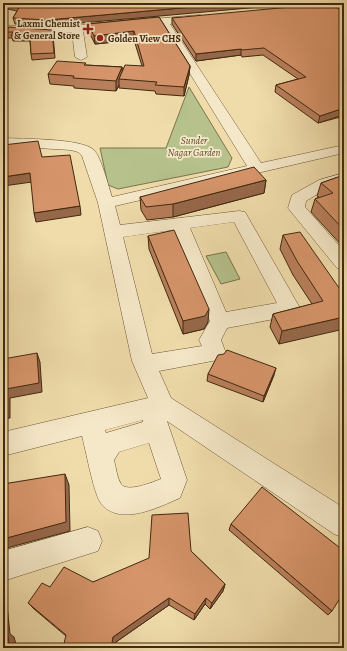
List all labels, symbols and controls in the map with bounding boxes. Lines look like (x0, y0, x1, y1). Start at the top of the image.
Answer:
place label: Laxmi Chemist & General Store (14, 17, 81, 42)
marker: Laxmi Chemist & General Store (83, 24, 93, 34)
place label: Golden View CHS (108, 32, 181, 45)
marker: Golden View CHS (95, 33, 105, 43)
park label: Sunder Nagar Garden (168, 134, 220, 159)

